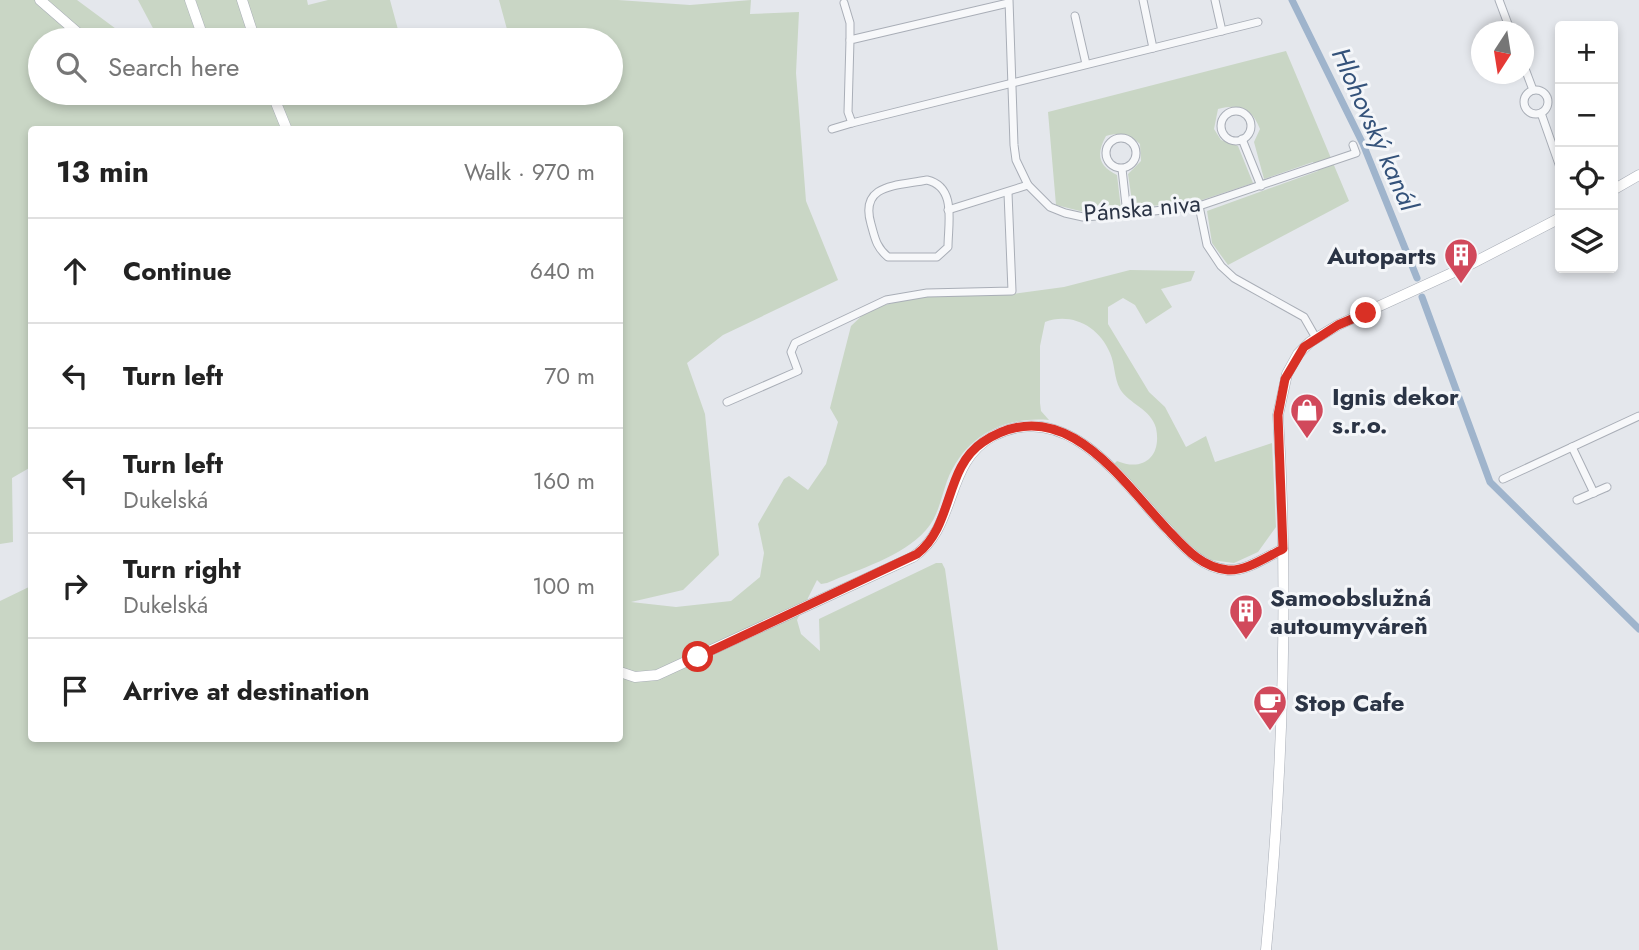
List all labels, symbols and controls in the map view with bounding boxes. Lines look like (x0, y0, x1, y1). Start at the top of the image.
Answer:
north arrow (1471, 21, 1534, 84)
map controls (1555, 21, 1618, 273)
button: + (1555, 21, 1618, 84)
search box (28, 28, 623, 105)
water label: Hlohovský kanál (1322, 41, 1428, 218)
icon: search (52, 48, 90, 86)
text: Search here (108, 48, 240, 86)
button: − (1555, 84, 1618, 147)
button: locate (1555, 147, 1618, 210)
text: 13 min (56, 150, 149, 193)
text: Walk · 970 m (464, 155, 595, 189)
street label: Pánska niva (1082, 185, 1202, 231)
button: layers (1555, 210, 1618, 273)
building icon: Autoparts (1442, 236, 1480, 285)
place label: Autoparts (1326, 238, 1436, 273)
icon: ahead (56, 252, 94, 290)
text: Continue (123, 252, 232, 290)
text: 640 m (530, 254, 595, 288)
route end (1350, 297, 1381, 328)
icon: left (56, 357, 94, 395)
text: Turn left (123, 357, 223, 395)
text: 70 m (544, 359, 595, 393)
place label: Ignis dekor s.r.o. (1332, 379, 1459, 442)
shop icon: Ignis dekor s.r.o. (1288, 391, 1326, 440)
text: Turn left (123, 445, 223, 483)
icon: left (56, 462, 94, 500)
text: 160 m (533, 464, 595, 498)
text: Dukelská (123, 483, 208, 517)
text: Turn right (123, 550, 241, 588)
icon: right (56, 567, 94, 605)
text: 100 m (532, 569, 595, 603)
place label: Samoobslužná autoumyváreň (1270, 580, 1431, 643)
text: Dukelská (123, 588, 208, 622)
building icon: Samoobslužná autoumyváreň (1227, 592, 1265, 641)
route start (682, 641, 713, 672)
icon: arrive (56, 672, 94, 710)
text: Arrive at destination (123, 672, 370, 710)
cafe icon: Stop Cafe (1251, 683, 1289, 732)
place label: Stop Cafe (1294, 685, 1405, 720)

